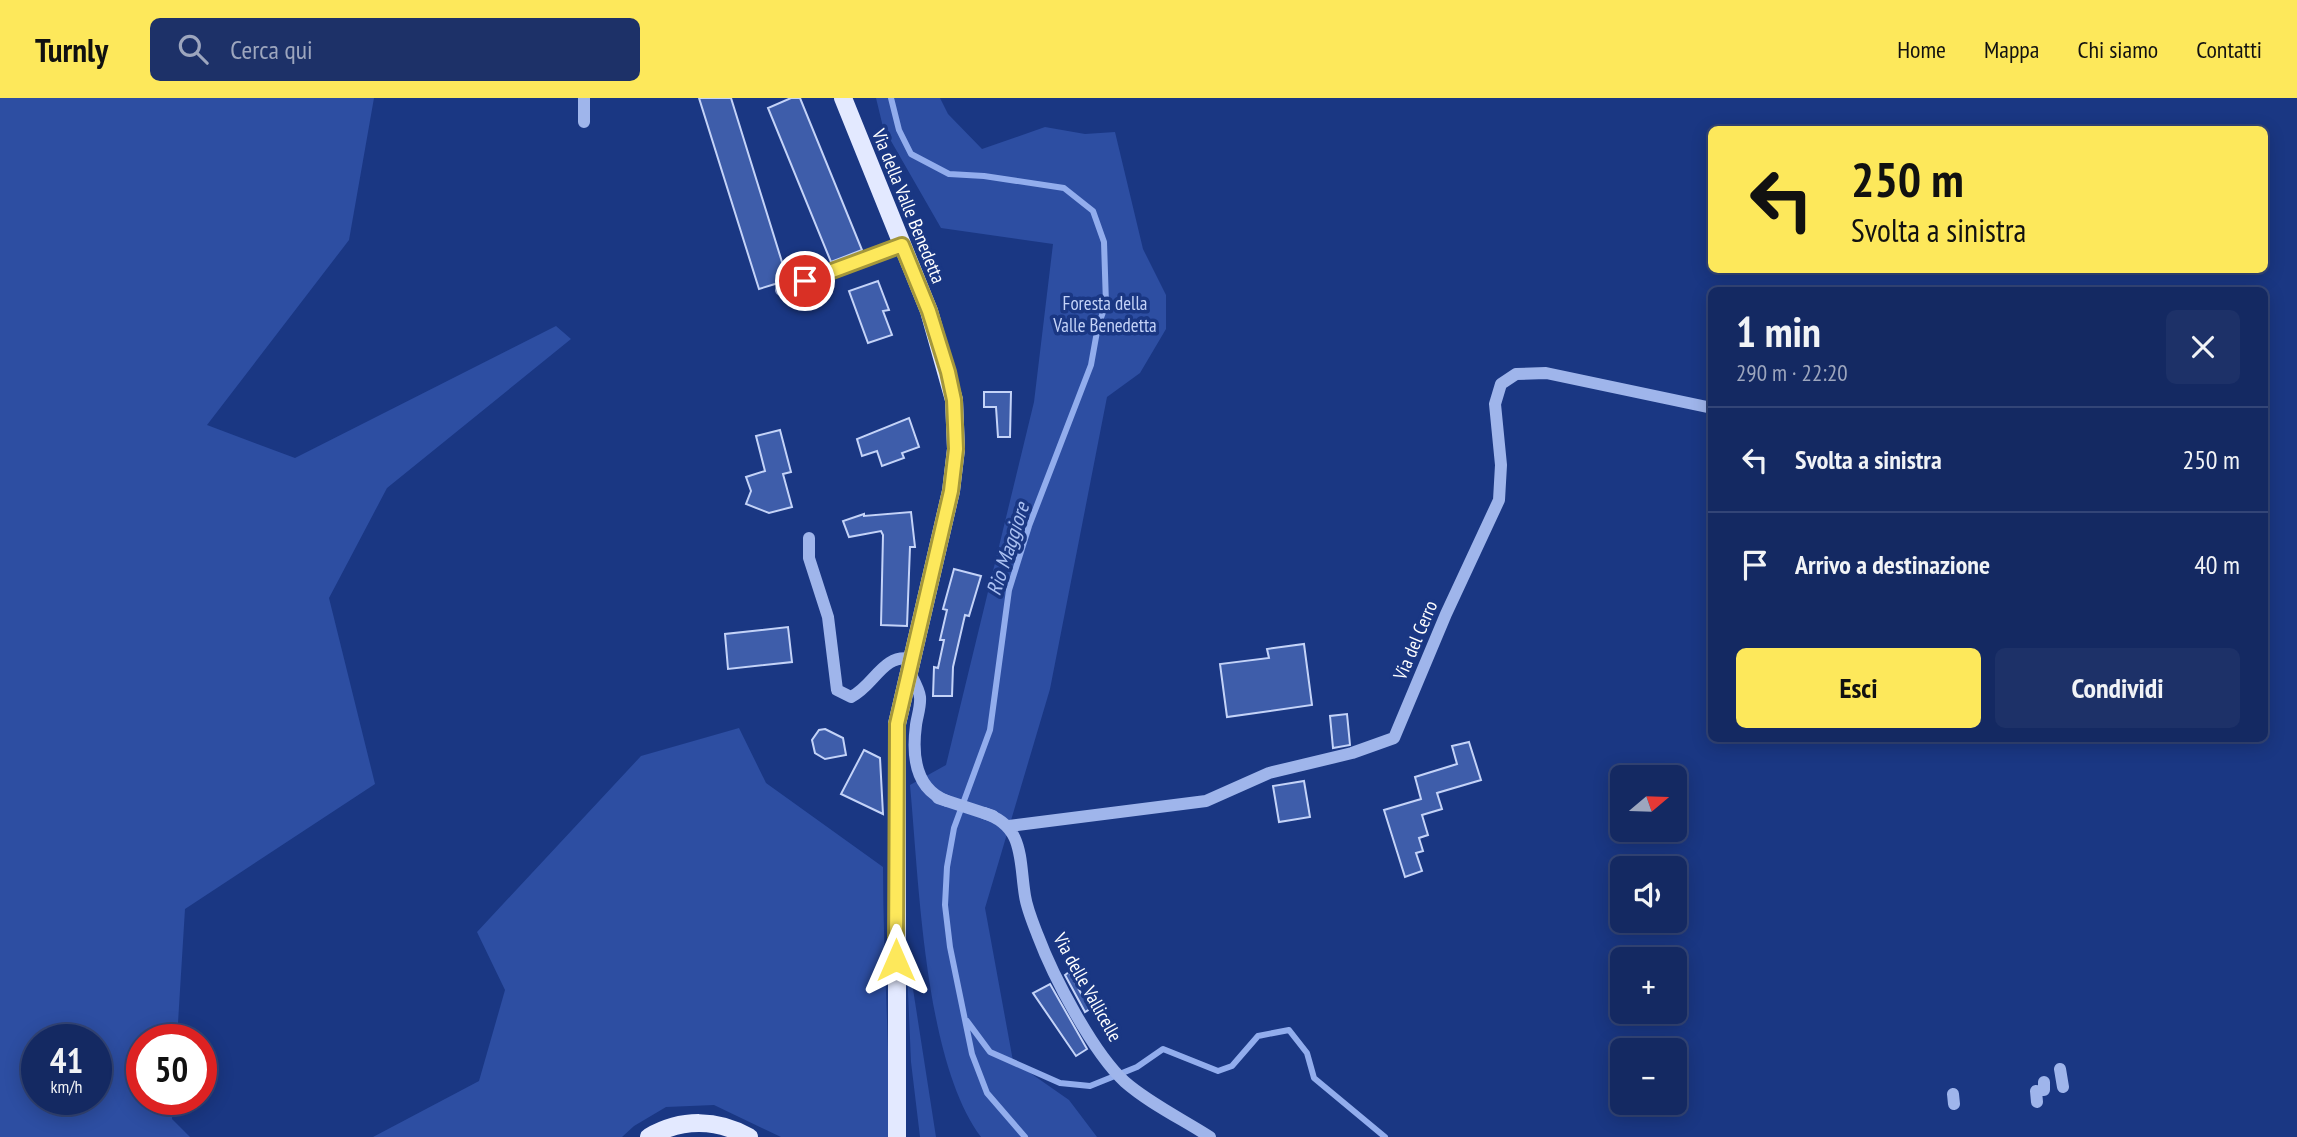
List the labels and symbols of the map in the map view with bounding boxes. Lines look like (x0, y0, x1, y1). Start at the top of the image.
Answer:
street label: Via della Valle Benedetta (867, 124, 951, 287)
pin (775, 251, 835, 311)
park label: Foresta della Valle Benedetta (1052, 291, 1157, 337)
water label: Rio Maggiore (980, 498, 1036, 599)
street label: Via del Cerro (1387, 597, 1442, 684)
north arrow (1610, 765, 1687, 842)
position arrow (859, 923, 933, 997)
street label: Via delle Vallicelle (1048, 928, 1128, 1046)
speed limit sign: 50 (126, 1024, 217, 1115)

